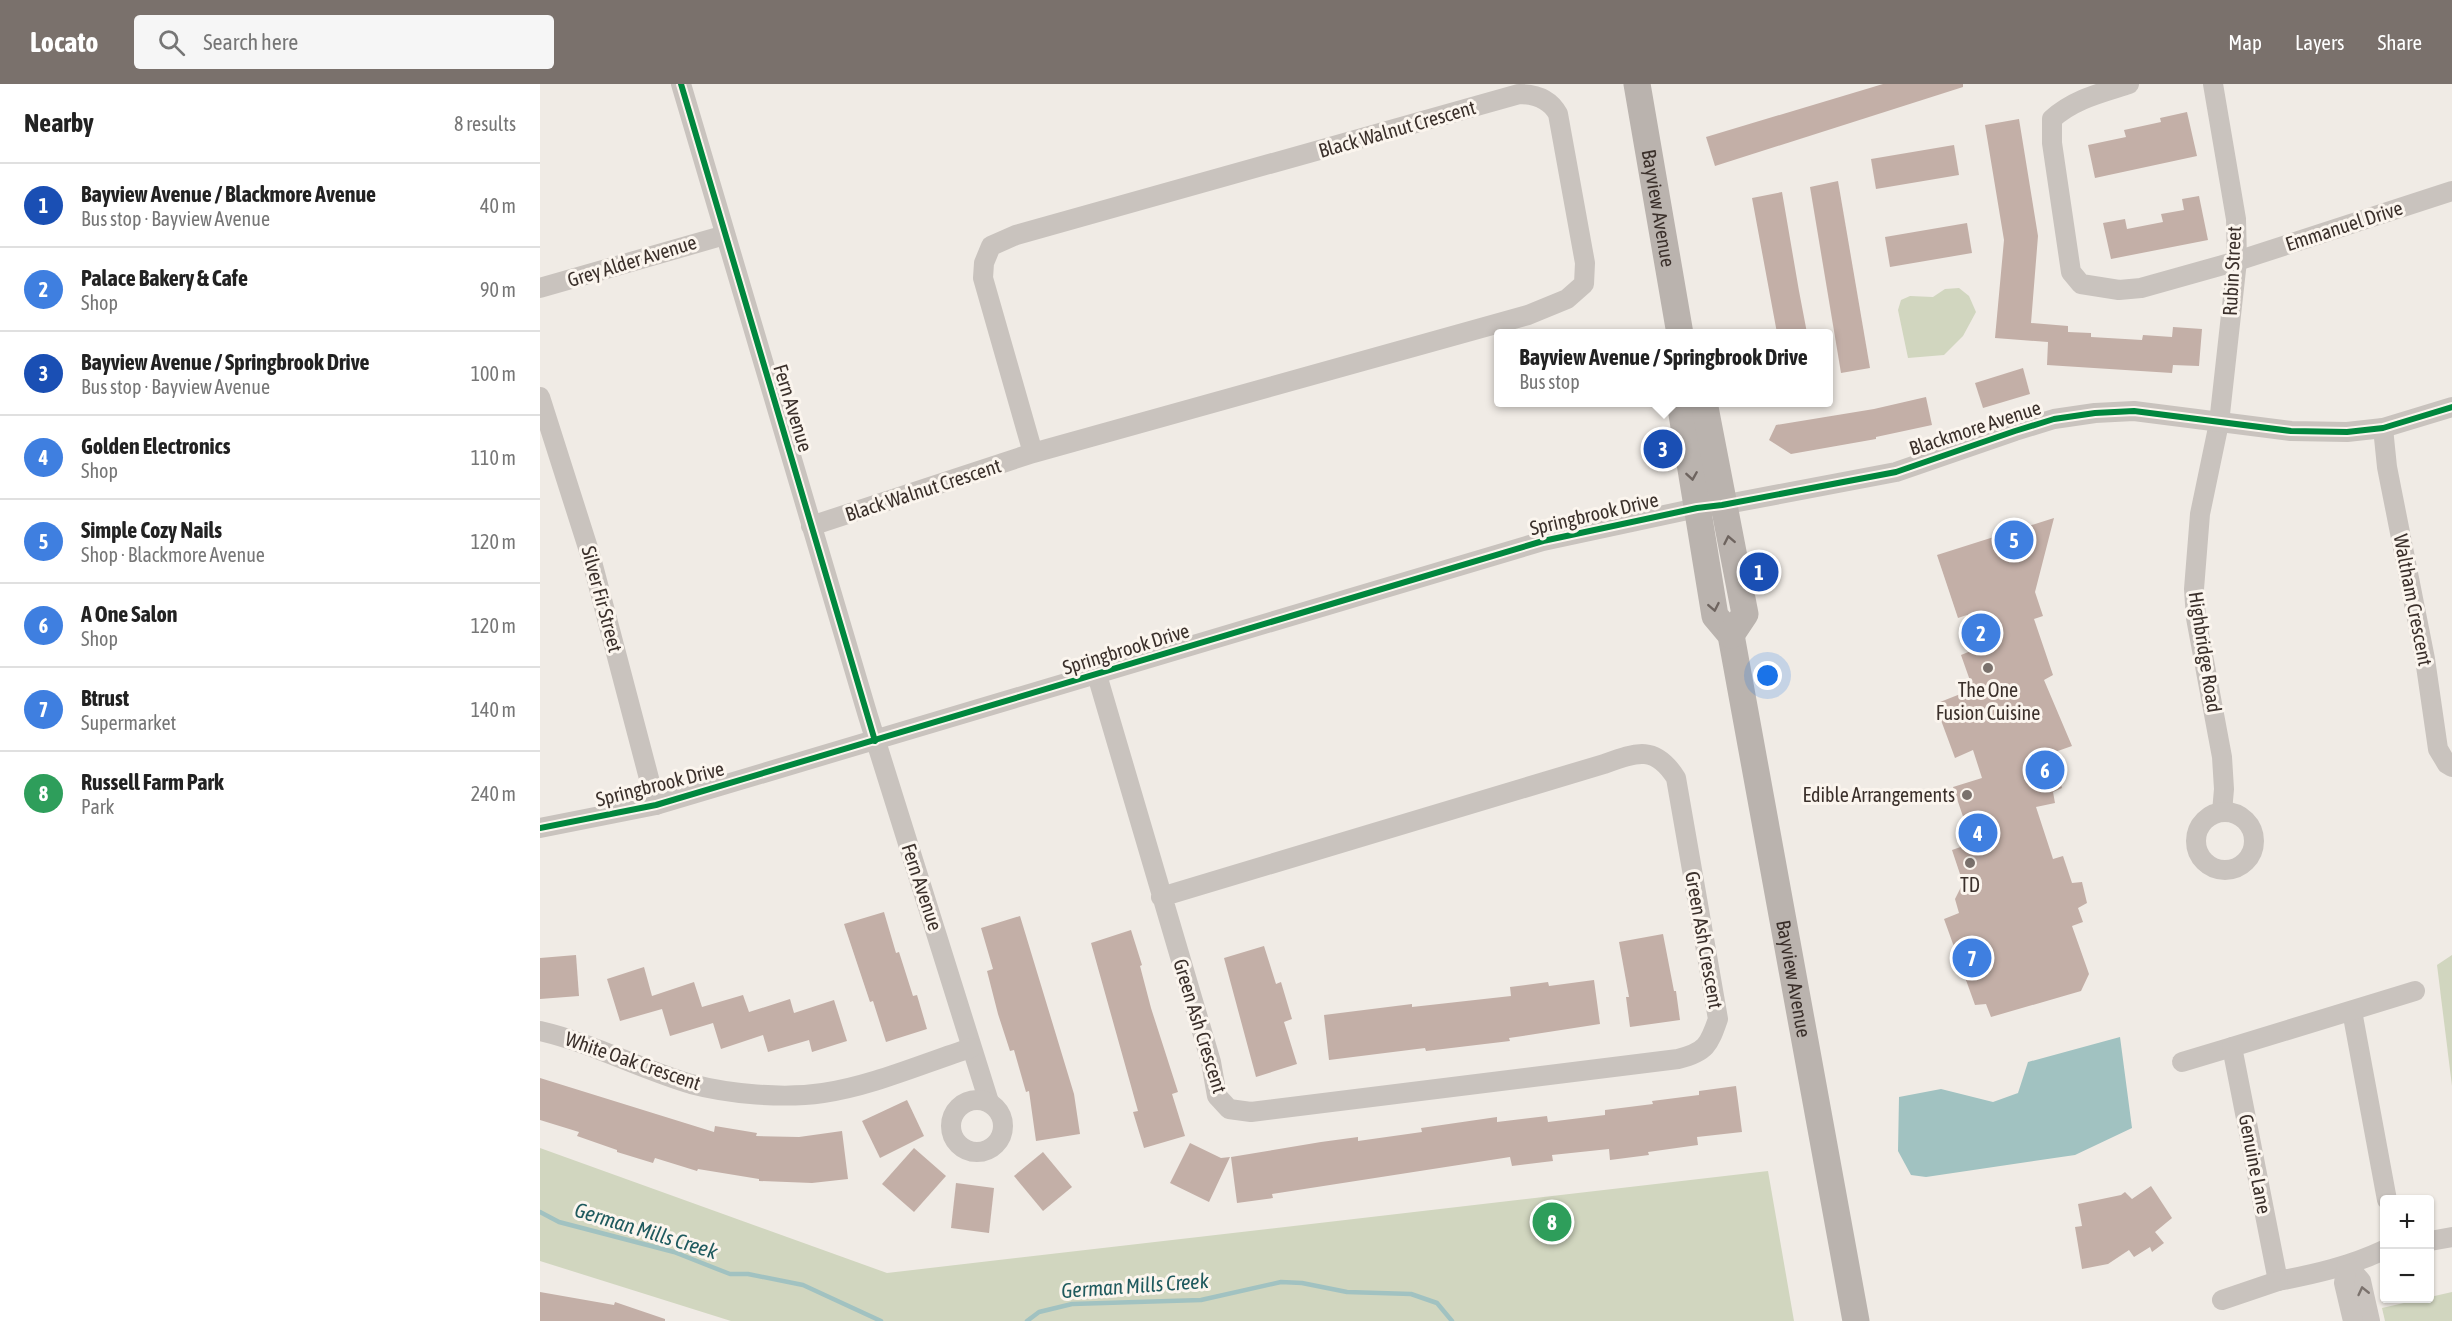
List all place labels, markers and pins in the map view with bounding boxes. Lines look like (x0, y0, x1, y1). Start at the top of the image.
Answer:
pin: 3 (1644, 426, 1682, 472)
pin: 5 (1994, 518, 2034, 562)
pin: 1 (1740, 550, 1778, 594)
pin: 2 (1962, 610, 2000, 656)
marker: The One Fusion Cuisine (1981, 661, 1995, 675)
place label: The One Fusion Cuisine (1936, 678, 2040, 724)
pin: 6 (2026, 748, 2064, 792)
place label: Edible Arrangements (1803, 783, 1955, 806)
marker: Edible Arrangements (1960, 788, 1974, 802)
pin: 4 (1958, 810, 1998, 855)
marker: TD (1963, 856, 1977, 870)
place label: TD (1960, 873, 1980, 896)
pin: 7 (1952, 936, 1992, 980)
pin: 8 (1532, 1200, 1572, 1244)

